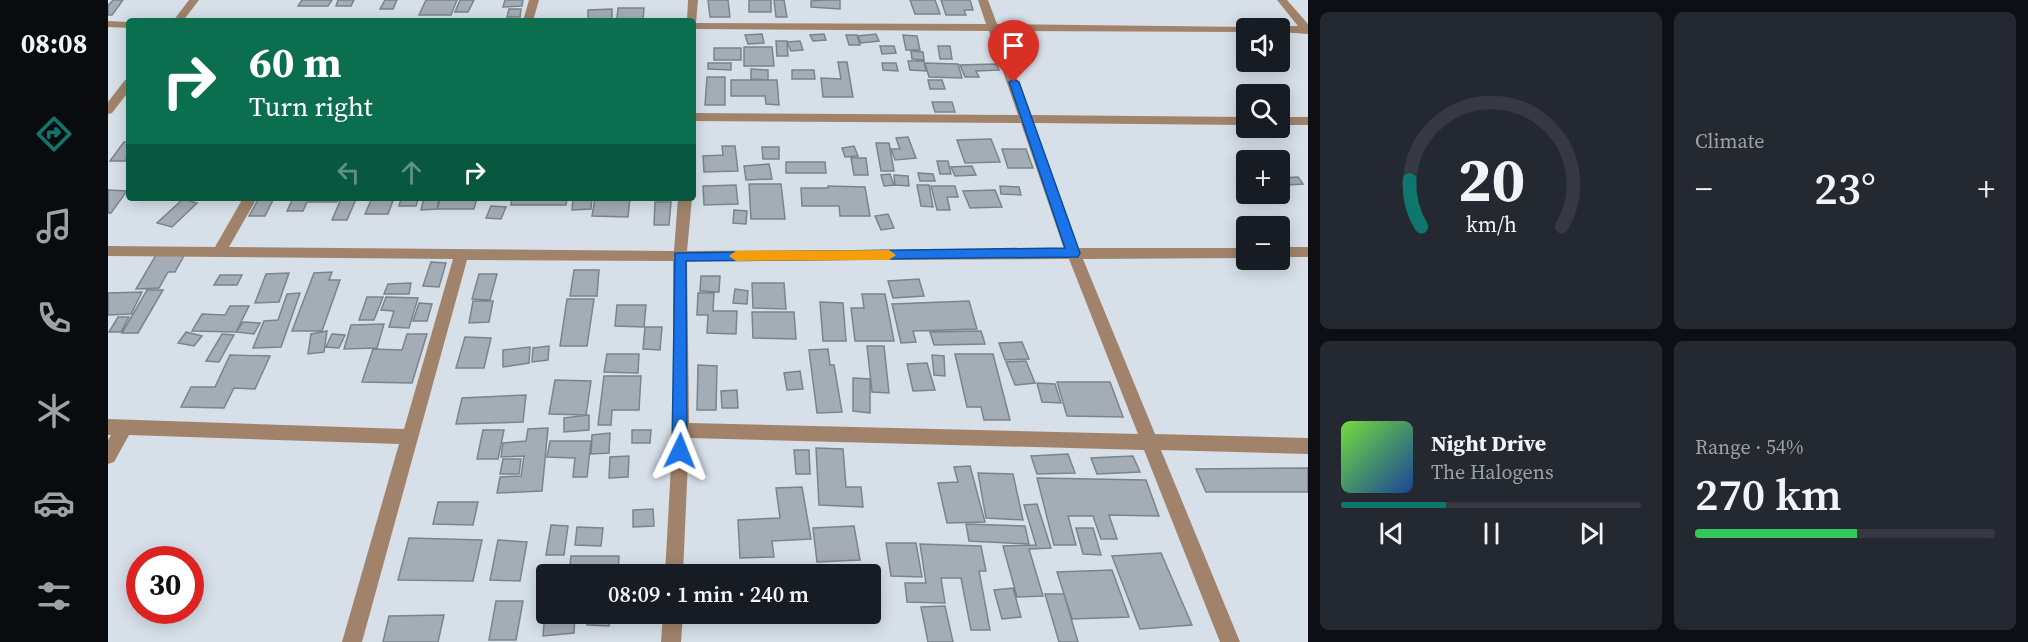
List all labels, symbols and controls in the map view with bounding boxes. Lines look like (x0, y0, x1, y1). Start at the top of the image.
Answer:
map controls (1236, 18, 1290, 270)
button: sound (1236, 18, 1290, 72)
pin (988, 20, 1039, 82)
text: 08:08 (21, 25, 87, 62)
icon: arrive (997, 29, 1030, 62)
text: 60 m (249, 33, 342, 91)
icon: right (150, 42, 228, 120)
button: search (1236, 84, 1290, 138)
text: Turn right (249, 88, 373, 125)
icon: directions (33, 113, 75, 155)
text: Climate (1695, 127, 1764, 155)
text: 20 (1457, 136, 1525, 222)
button: + (1236, 150, 1290, 204)
icon: left (332, 156, 365, 189)
icon: ahead (395, 156, 428, 189)
icon: right (458, 156, 491, 189)
text: 23° (1814, 157, 1876, 219)
text: − (1695, 166, 1713, 211)
text: + (1978, 166, 1995, 211)
icon: music (33, 205, 75, 247)
text: km/h (1465, 211, 1517, 240)
button: − (1236, 216, 1290, 270)
icon: phone (33, 297, 75, 339)
icon: climate (33, 390, 75, 432)
position arrow (648, 419, 712, 483)
text: Night Drive (1431, 428, 1546, 458)
text: Range · 54% (1695, 433, 1804, 461)
text: The Halogens (1431, 458, 1554, 486)
text: 270 km (1695, 463, 1842, 525)
icon: car (33, 482, 75, 524)
icon: previous (1375, 517, 1408, 550)
icon: pause (1475, 517, 1508, 550)
icon: next (1575, 517, 1608, 550)
speed limit sign: 30 (126, 546, 204, 624)
icon: filters (33, 575, 75, 617)
text: 08:09 · 1 min · 240 m (608, 579, 809, 609)

